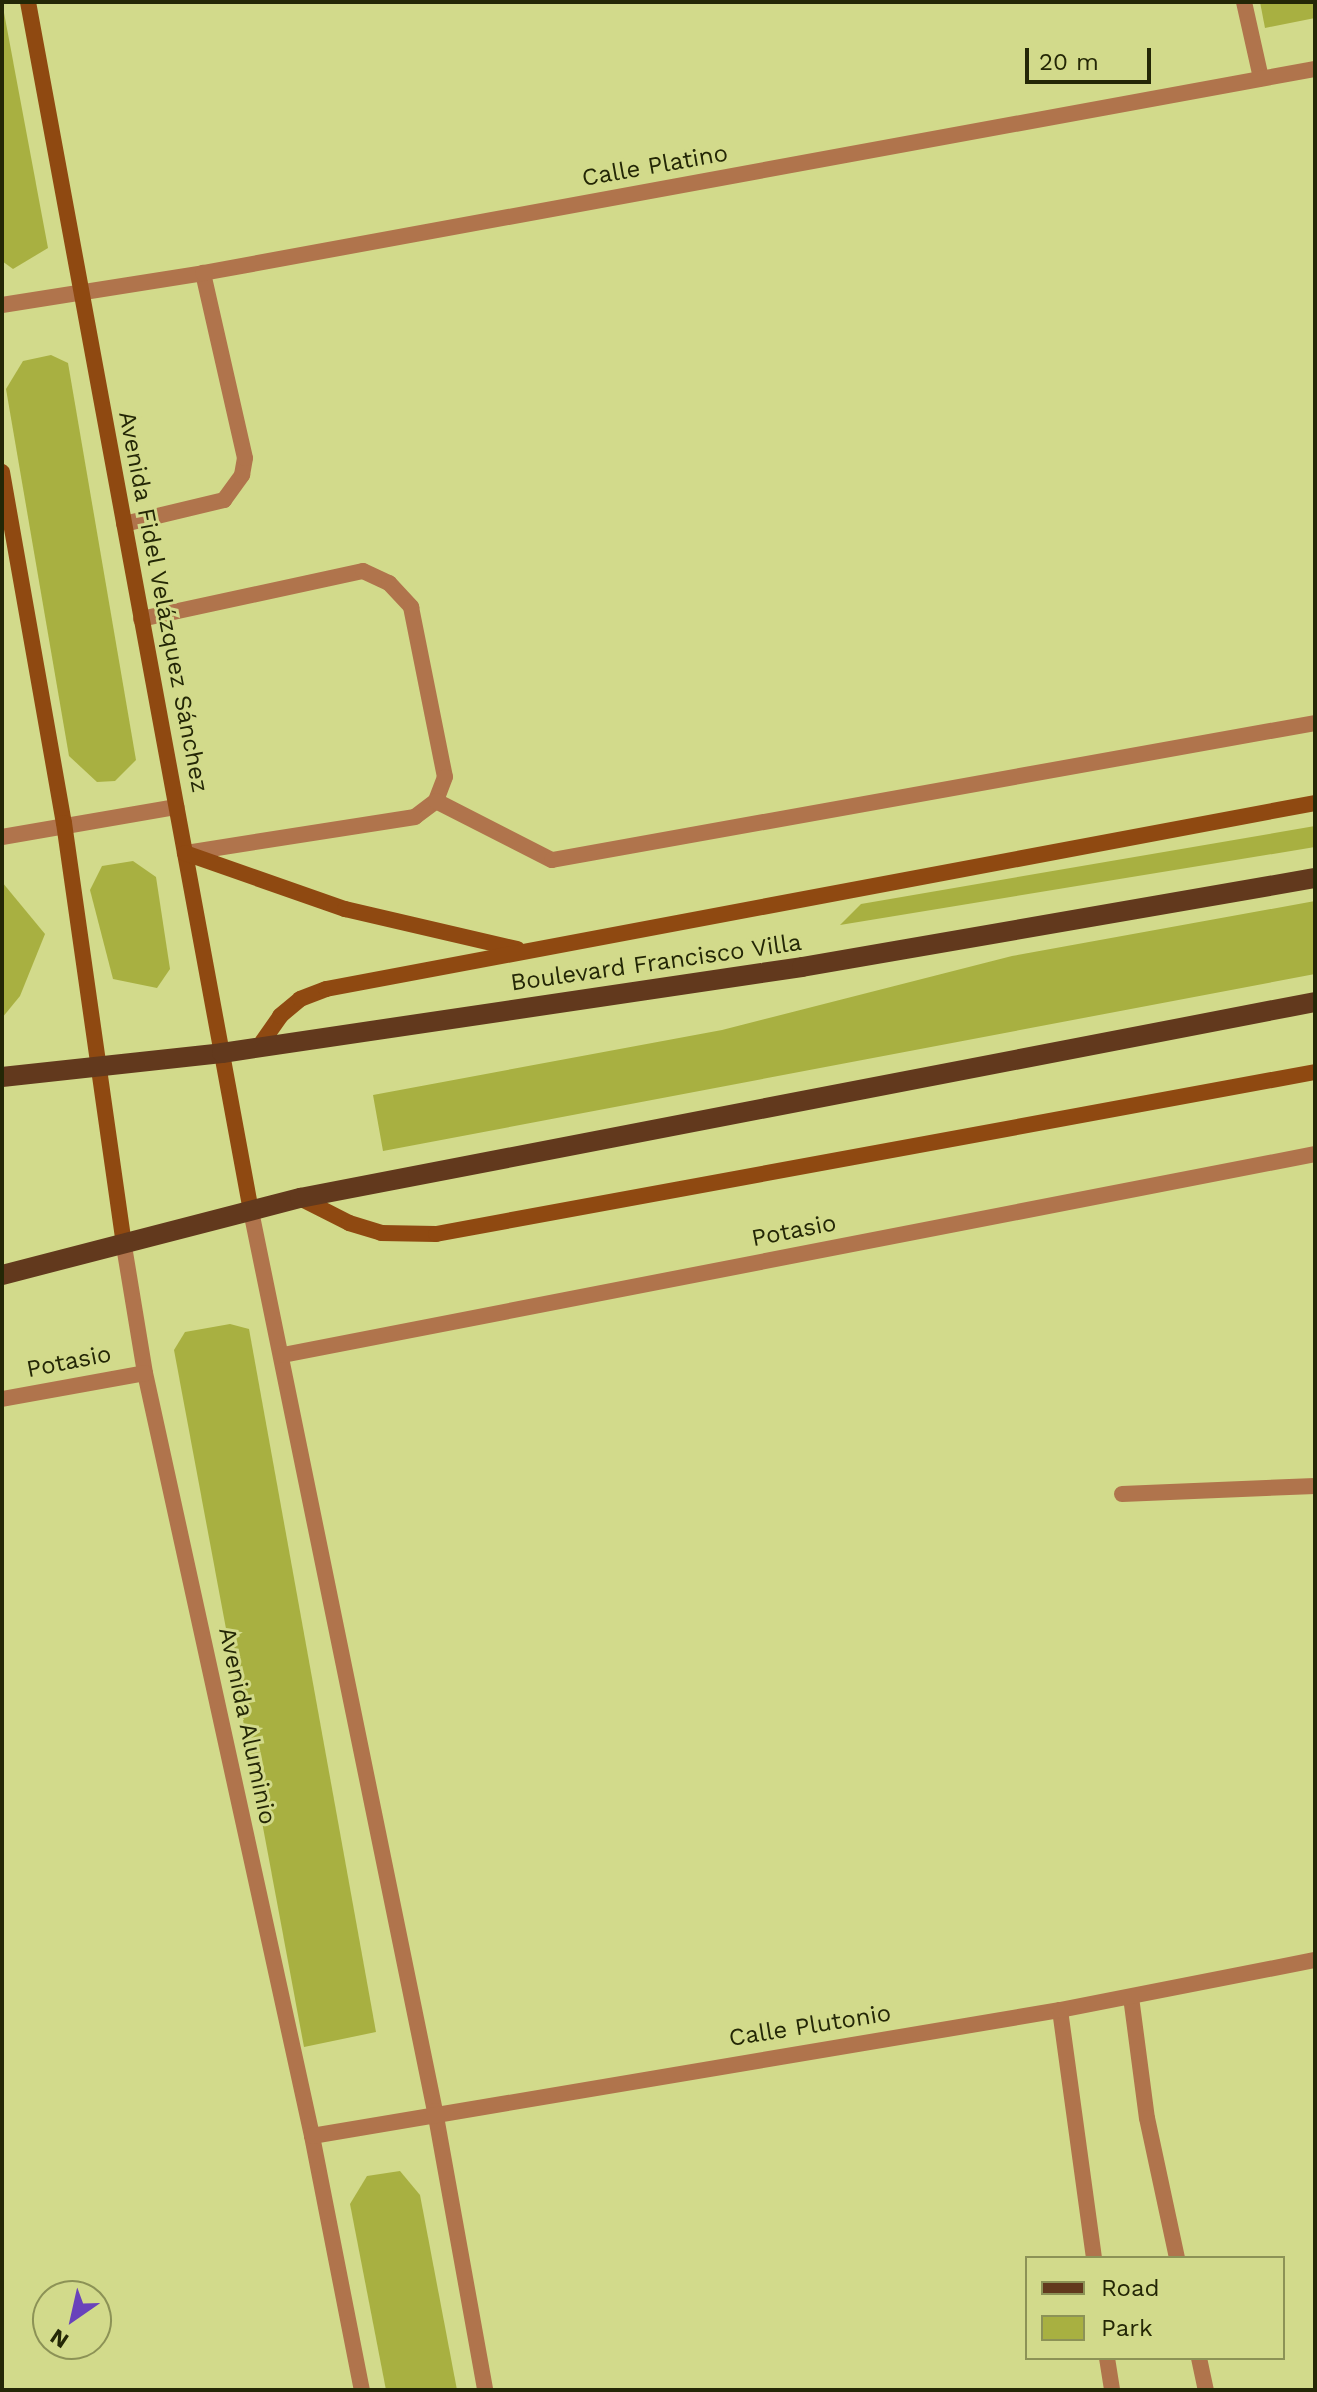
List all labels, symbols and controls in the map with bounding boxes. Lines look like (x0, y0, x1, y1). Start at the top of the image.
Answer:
scale bar (1029, 32, 1155, 82)
text: 20 m (1039, 48, 1099, 76)
street label: Calle Platino (580, 139, 730, 193)
street label: Avenida Fidel Velázquez Sánchez (112, 408, 214, 796)
street label: Boulevard Francisco Villa (508, 928, 804, 998)
street label: Potasio (749, 1209, 839, 1253)
street label: Potasio (24, 1340, 114, 1384)
street label: Avenida Aluminio (212, 1624, 282, 1828)
street label: Calle Plutonio (727, 1999, 893, 2053)
legend (1025, 2256, 1285, 2360)
text: Road (1101, 2274, 1160, 2302)
north arrow (32, 2280, 112, 2360)
text: Park (1101, 2314, 1153, 2342)
text: N (46, 2324, 73, 2354)

